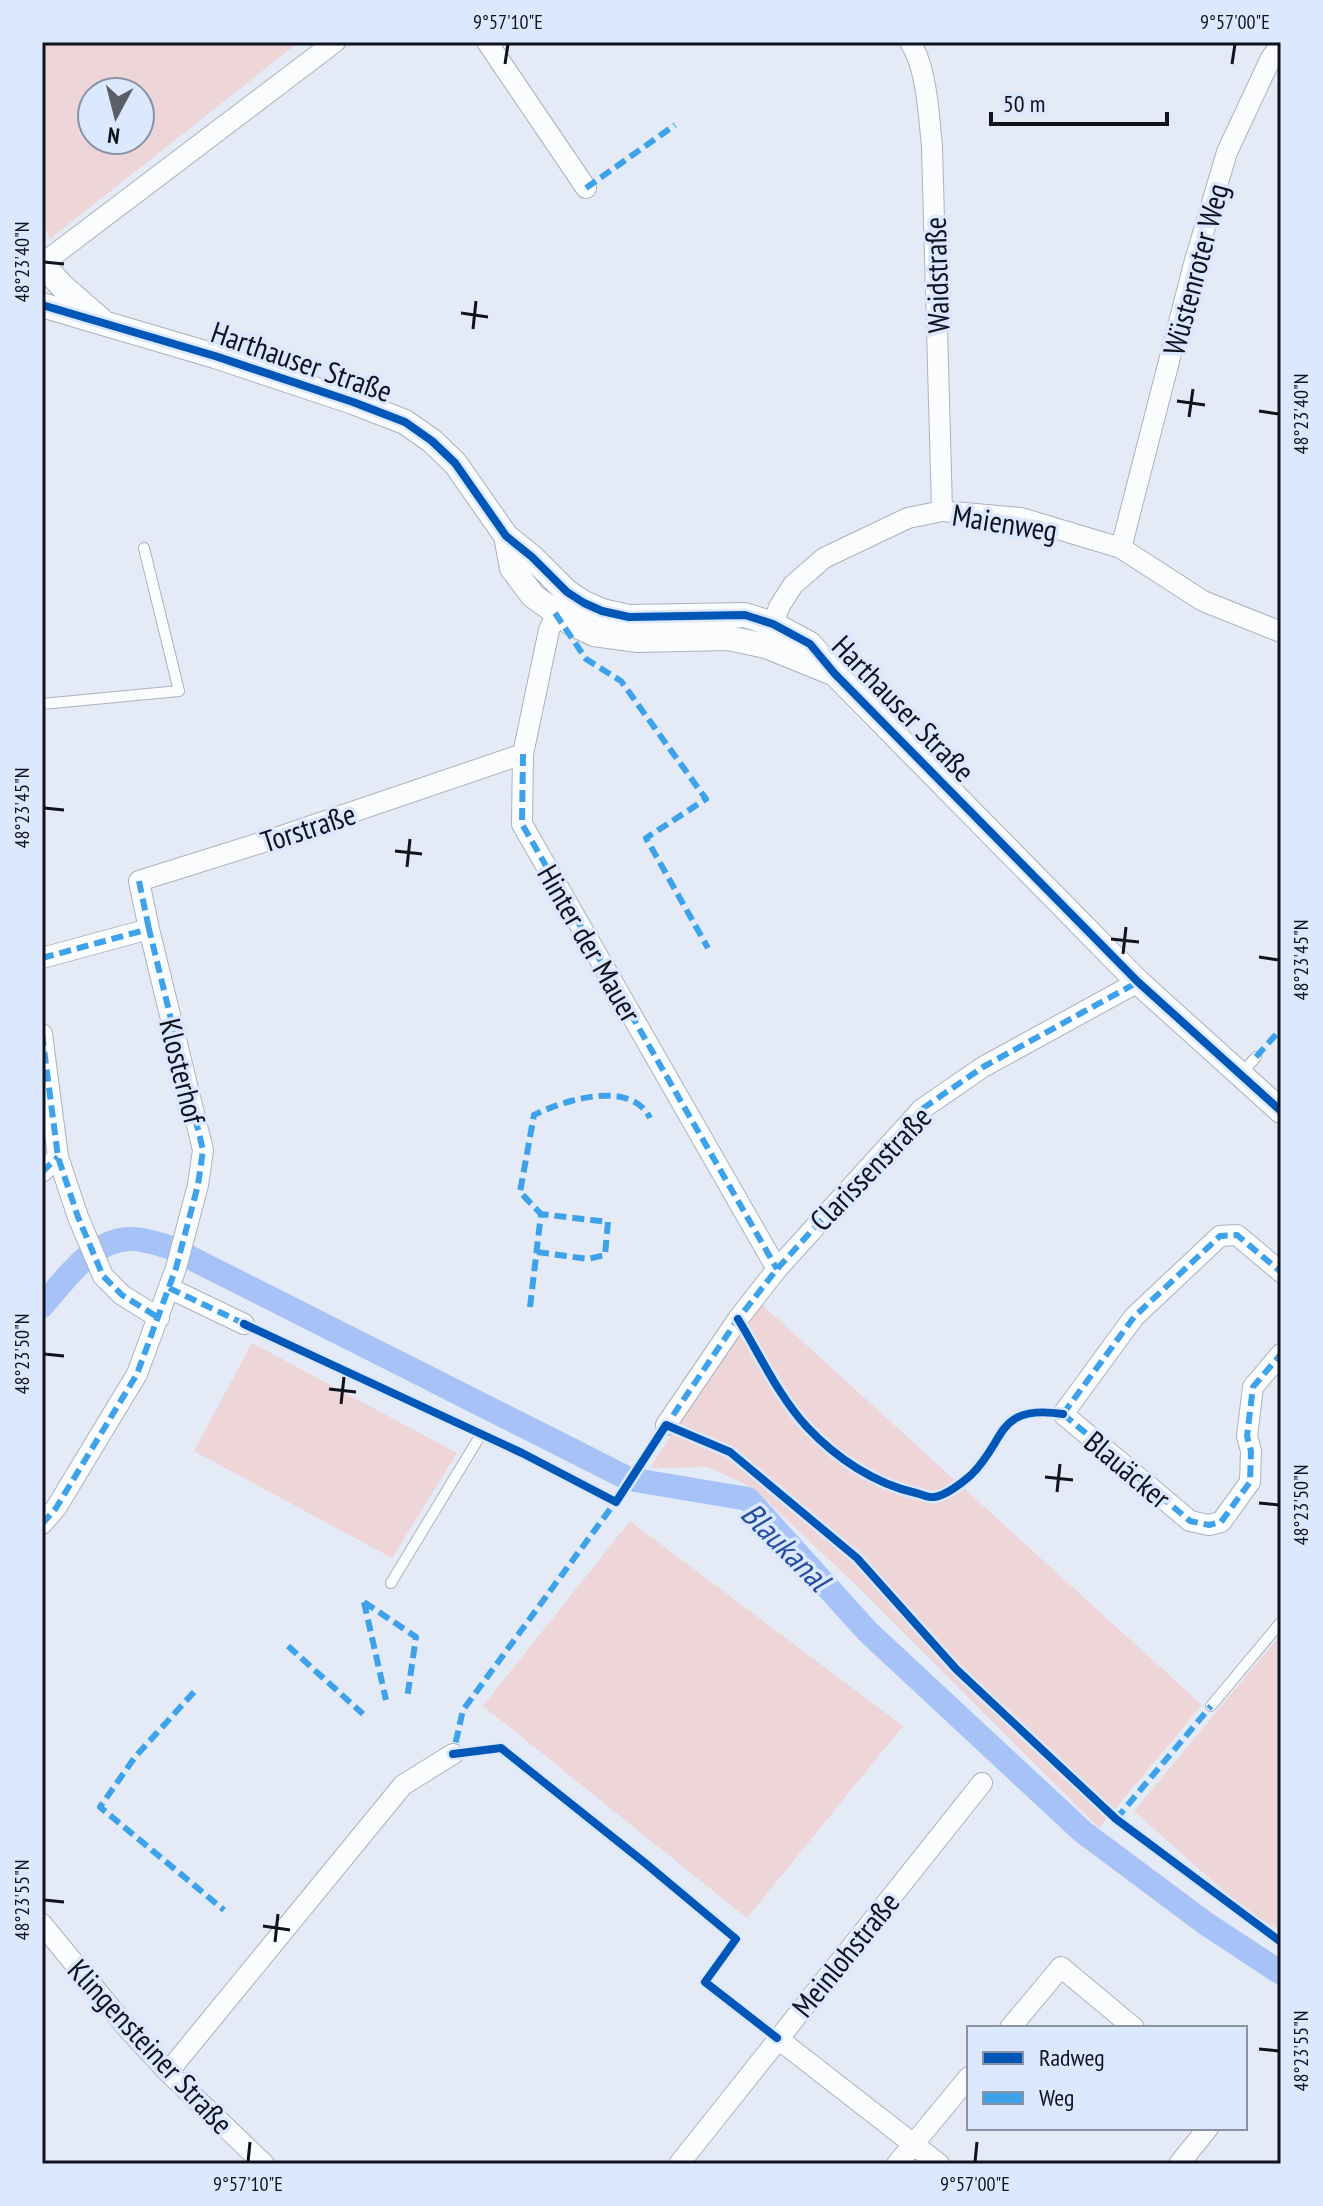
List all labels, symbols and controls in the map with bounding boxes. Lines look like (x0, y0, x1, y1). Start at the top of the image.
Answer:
text: 9°57'10"E (473, 9, 543, 35)
text: 9°57'00"E (1200, 9, 1270, 35)
north arrow (76, 76, 156, 156)
scale bar (991, 76, 1167, 126)
text: 50 m (1003, 88, 1045, 119)
text: N (106, 121, 121, 150)
street label: Wüstenroter Weg (1153, 179, 1237, 359)
street label: Waidstraße (914, 216, 958, 334)
text: 48°23'40"N (9, 222, 35, 302)
street label: Harthauser Straße (206, 312, 398, 410)
text: 48°23'40"N (1288, 374, 1314, 454)
street label: Maienweg (950, 494, 1060, 550)
street label: Harthauser Straße (824, 626, 984, 790)
text: 48°23'45"N (9, 768, 35, 848)
street label: Torstraße (256, 793, 360, 861)
street label: Hinter der Mauer (529, 857, 651, 1029)
text: 48°23'45"N (1288, 920, 1314, 1000)
street label: Klosterhof (151, 1014, 215, 1129)
street label: Clarissenstraße (801, 1097, 939, 1239)
text: 48°23'50"N (9, 1314, 35, 1394)
street label: Blauäcker (1077, 1422, 1180, 1517)
text: 48°23'50"N (1288, 1465, 1314, 1545)
water label: Blaukanal (733, 1493, 841, 1601)
text: 48°23'55"N (9, 1860, 35, 1940)
street label: Meinlohstraße (783, 1883, 907, 2025)
street label: Klingensteiner Straße (60, 1950, 242, 2142)
text: 48°23'55"N (1288, 2011, 1314, 2091)
legend (967, 2026, 1247, 2130)
text: Radweg (1039, 2042, 1105, 2073)
text: Weg (1039, 2082, 1074, 2113)
text: 9°57'10"E (213, 2171, 283, 2197)
text: 9°57'00"E (940, 2171, 1010, 2197)

